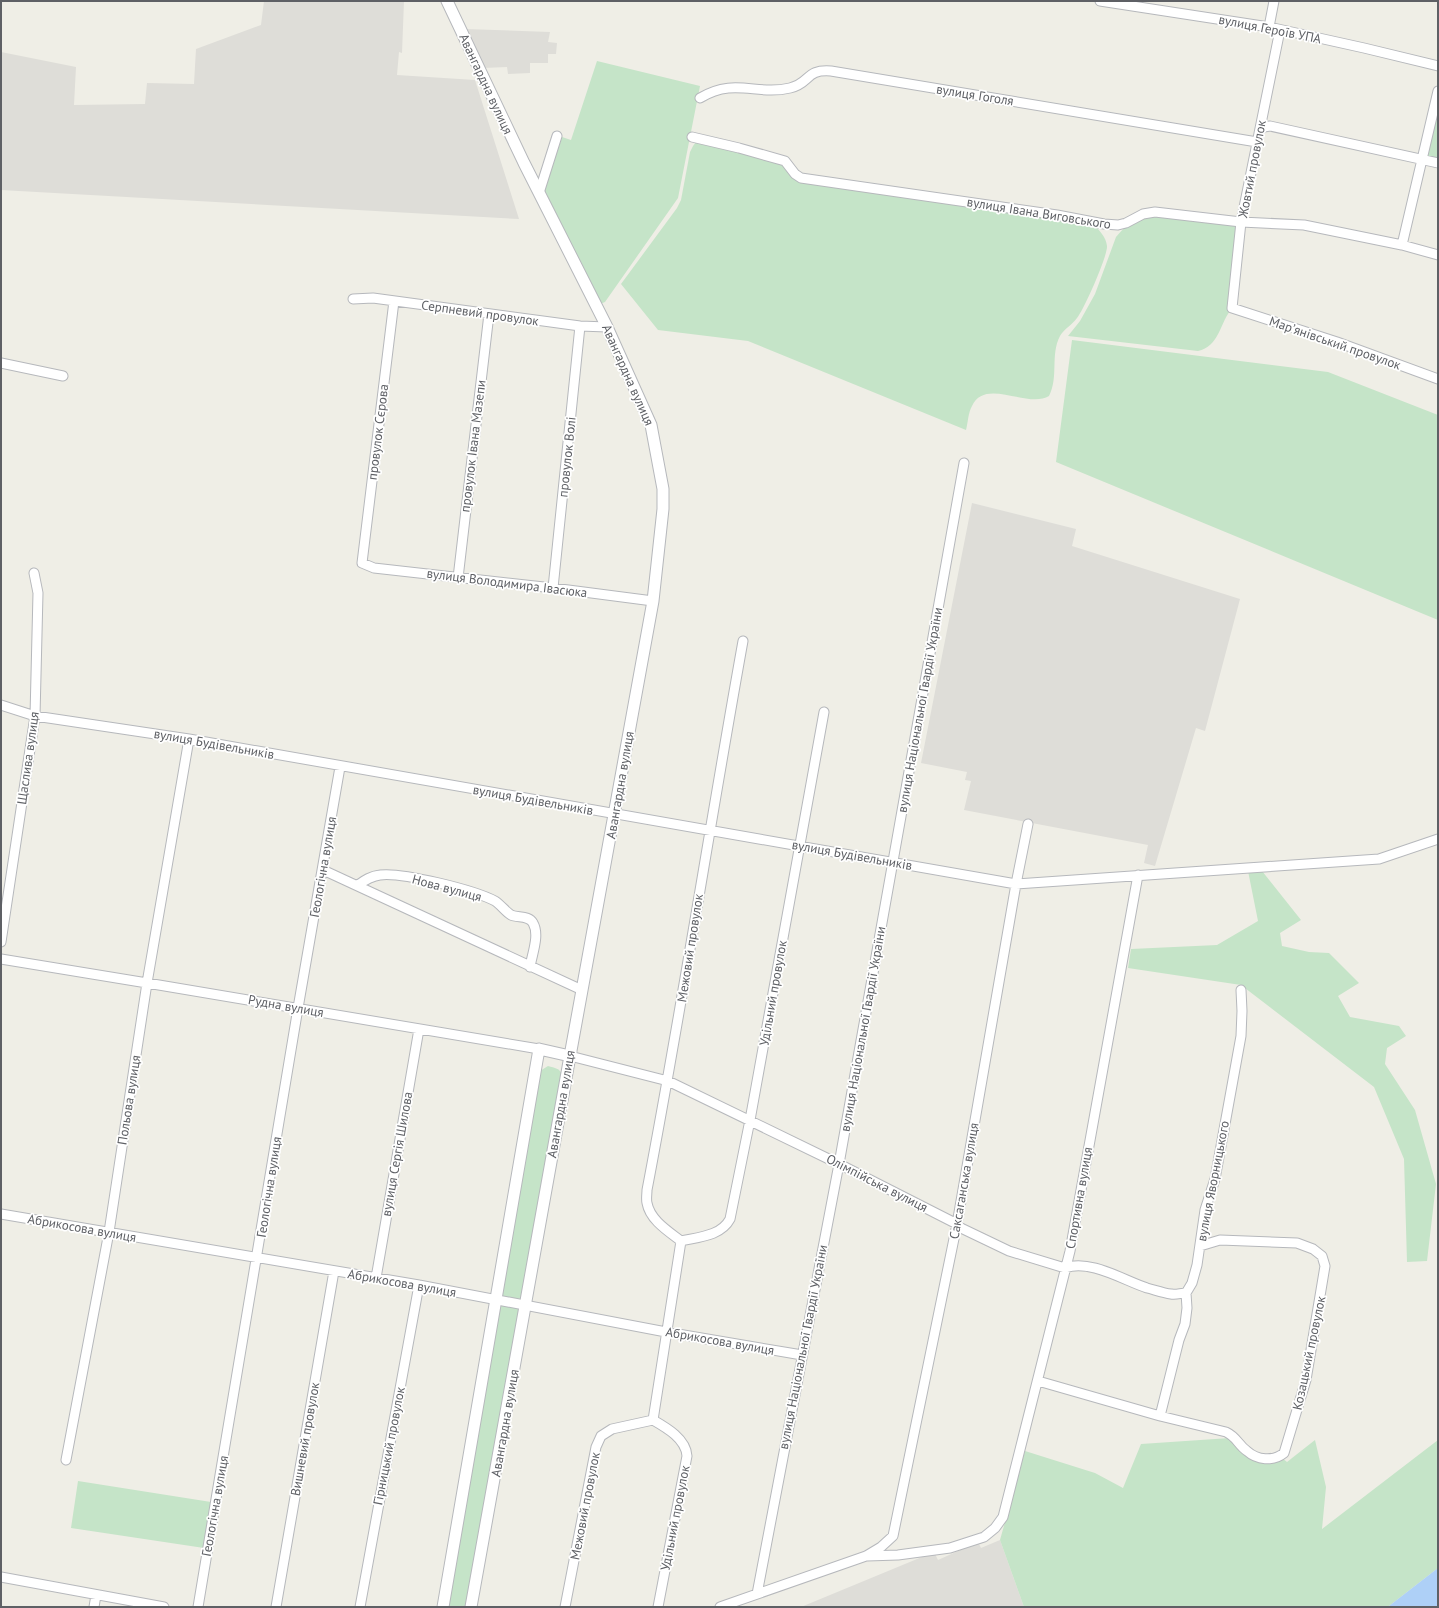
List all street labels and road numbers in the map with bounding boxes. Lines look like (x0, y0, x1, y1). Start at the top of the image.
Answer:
street label: вулиця Героїв УПА (1217, 11, 1323, 47)
street label: Авангардна вулиця (455, 31, 517, 137)
street label: вулиця Гоголя (935, 80, 1015, 110)
street label: Жовтий провулок (1234, 118, 1270, 220)
street label: вулиця Івана Виговського (966, 193, 1112, 233)
street label: Серпневий провулок (420, 296, 541, 330)
street label: Марʼянівський провулок (1267, 312, 1404, 374)
street label: Авангардна вулиця (598, 322, 658, 428)
street label: провулок Івана Мазепи (456, 379, 490, 513)
street label: провулок Сєрова (364, 383, 392, 481)
street label: провулок Волі (554, 416, 580, 498)
street label: вулиця Володимира Івасюка (426, 565, 588, 601)
street label: вулиця Національної Гвардії України (894, 606, 946, 814)
street label: Щаслива вулиця (13, 711, 43, 805)
street label: вулиця Будівельників (152, 725, 276, 763)
street label: Авангардна вулиця (602, 730, 638, 840)
street label: вулиця Будівельників (471, 781, 595, 819)
street label: Геологічна вулиця (306, 815, 340, 919)
street label: вулиця Будівельників (790, 836, 914, 874)
street label: Нова вулиця (410, 871, 484, 905)
street label: Межовий провулок (673, 892, 707, 1003)
street label: вулиця Національної Гвардії України (837, 925, 889, 1133)
street label: Удільний провулок (755, 938, 791, 1047)
street label: Рудна вулиця (247, 991, 325, 1021)
street label: Авангардна вулиця (543, 1049, 579, 1159)
street label: Польова вулиця (114, 1054, 144, 1146)
street label: вулиця Сергія Шилова (378, 1090, 416, 1218)
street label: вулиця Яворницького (1193, 1119, 1233, 1243)
street label: Саксаганська вулиця (945, 1121, 983, 1241)
street label: Геологічна вулиця (253, 1135, 285, 1239)
street label: Спортивна вулиця (1062, 1146, 1096, 1250)
street label: Олімпійська вулиця (823, 1150, 931, 1216)
street label: Абрикосова вулиця (26, 1210, 138, 1246)
street label: вулиця Національної Гвардії України (775, 1243, 831, 1451)
street label: Абрикосова вулиця (346, 1265, 458, 1301)
street label: Козацький провулок (1289, 1294, 1330, 1412)
street label: Абрикосова вулиця (664, 1323, 776, 1359)
street label: Авангардна вулиця (487, 1368, 523, 1478)
street label: Вишневий провулок (287, 1380, 323, 1497)
street label: Гірницький провулок (369, 1385, 409, 1507)
street label: Межовий провулок (566, 1450, 604, 1561)
street label: Геологічна вулиця (198, 1454, 232, 1558)
street label: Удільний провулок (656, 1463, 694, 1572)

